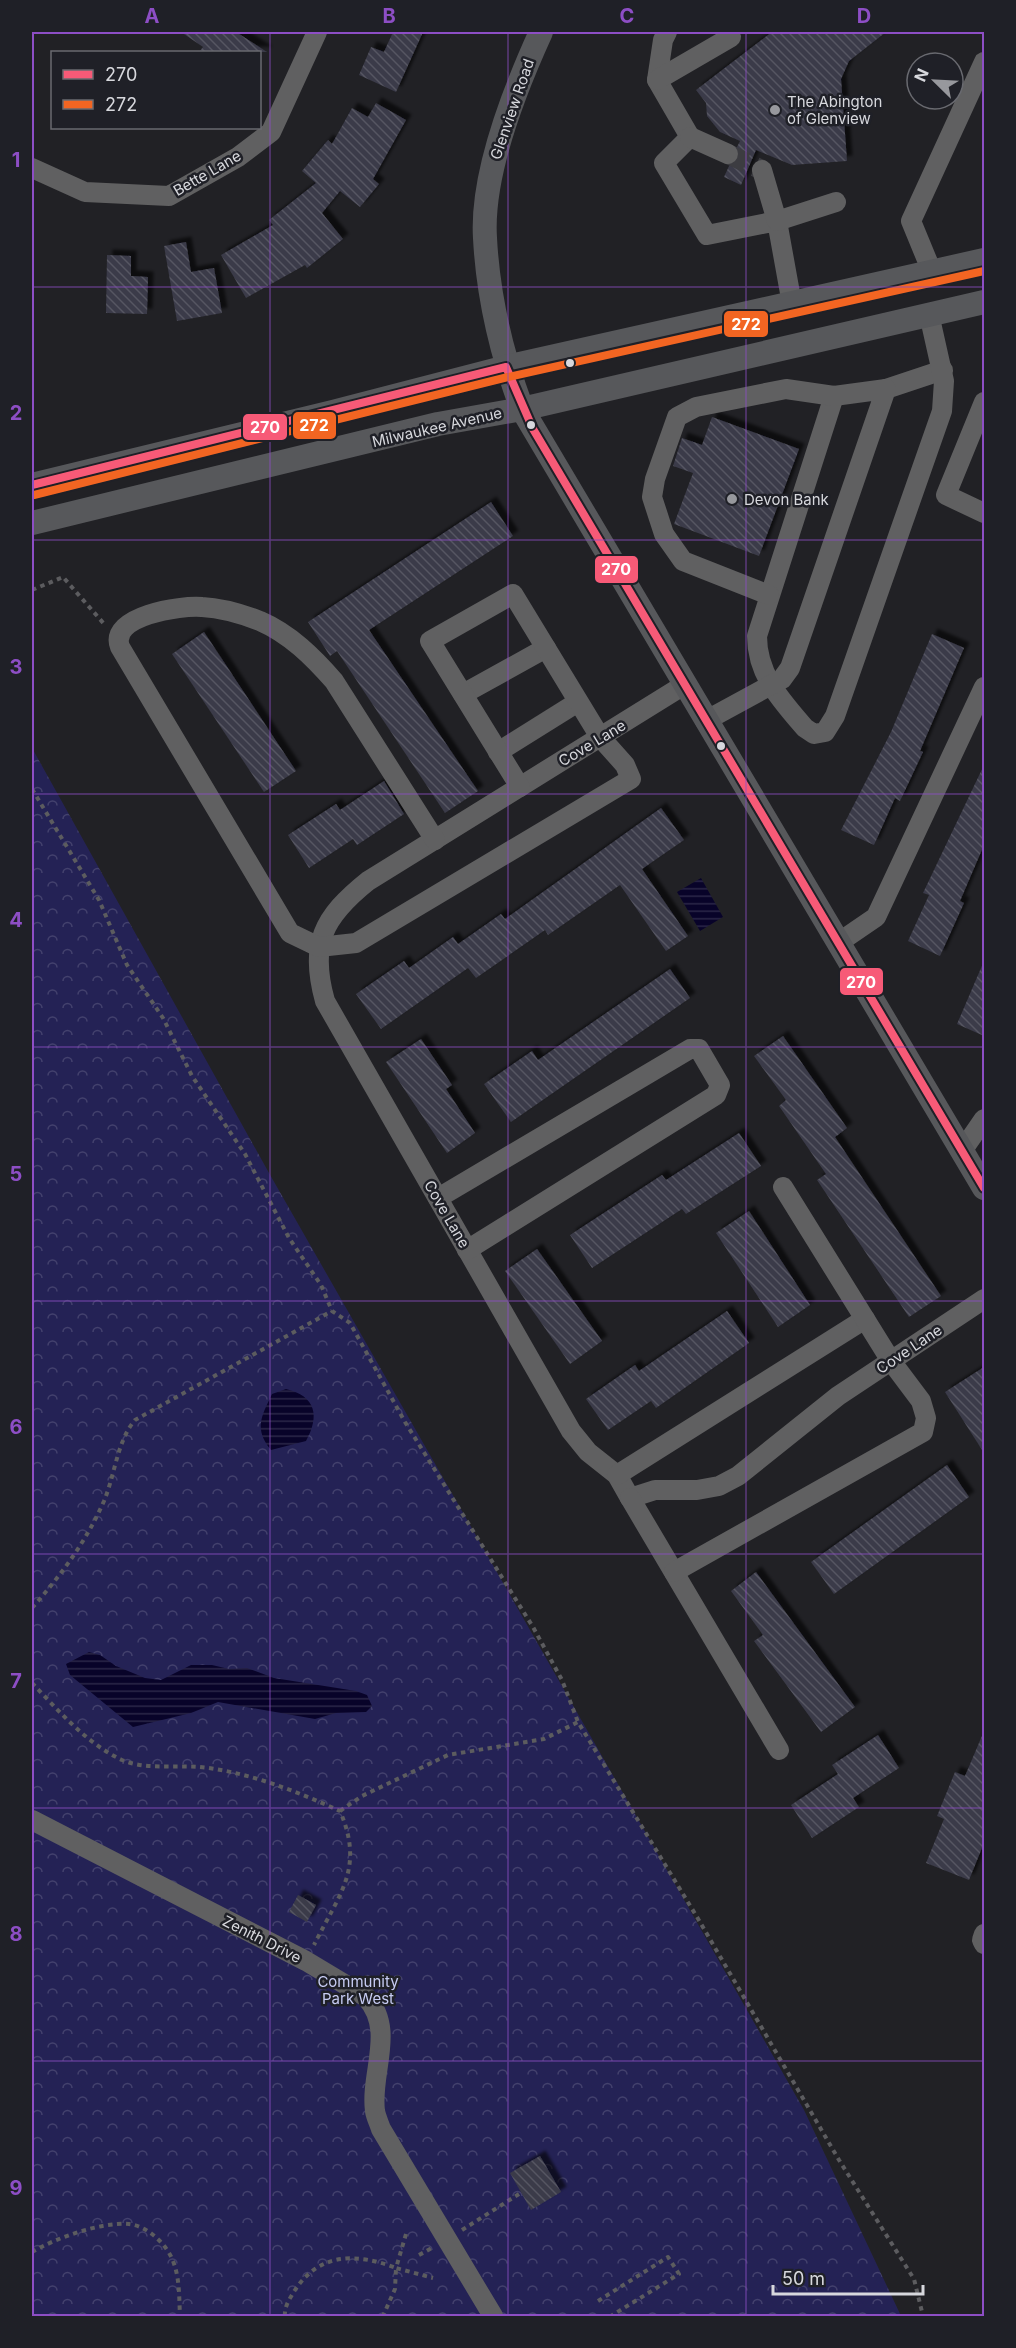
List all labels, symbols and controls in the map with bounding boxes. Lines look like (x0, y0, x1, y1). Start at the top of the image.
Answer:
text: A (145, 4, 160, 28)
text: B (382, 4, 396, 28)
text: C (620, 4, 634, 28)
text: D (857, 4, 871, 28)
legend (51, 51, 261, 129)
north arrow (905, 51, 965, 111)
street label: Glenview Road (486, 56, 538, 162)
text: 270 (105, 64, 137, 85)
text: N (910, 65, 933, 85)
place label: The Abington of Glenview (787, 92, 882, 128)
text: 272 (105, 94, 137, 115)
marker: The Abington of Glenview (768, 103, 782, 117)
street label: Bette Lane (170, 146, 244, 200)
text: 1 (12, 148, 20, 172)
line badge: 272 (723, 310, 769, 338)
text: 272 (731, 314, 761, 334)
unlabelled marker (564, 357, 576, 369)
text: 2 (10, 401, 22, 425)
street label: Milwaukee Avenue (370, 403, 504, 451)
line badge: 272 (292, 411, 337, 440)
line badge: 270 (242, 413, 288, 441)
text: 272 (299, 415, 329, 435)
text: 270 (250, 417, 280, 437)
unlabelled marker (525, 419, 537, 431)
place label: Devon Bank (744, 490, 830, 509)
marker: Devon Bank (725, 492, 739, 506)
line badge: 270 (594, 555, 639, 584)
text: 270 (601, 559, 631, 579)
text: 3 (10, 655, 22, 679)
street label: Cove Lane (555, 715, 629, 771)
unlabelled marker (715, 740, 727, 752)
text: 4 (9, 908, 23, 932)
line badge: 270 (839, 967, 884, 996)
text: 270 (846, 972, 876, 992)
text: 5 (10, 1162, 22, 1186)
street label: Cove Lane (420, 1177, 474, 1251)
street label: Cove Lane (872, 1320, 946, 1378)
text: 6 (10, 1415, 23, 1439)
text: 7 (10, 1669, 22, 1693)
street label: Zenith Drive (219, 1911, 305, 1967)
text: 8 (9, 1922, 23, 1946)
park label: Community Park West (317, 1972, 399, 2008)
text: 9 (10, 2176, 23, 2200)
scale bar (773, 2258, 923, 2296)
text: 50 m (782, 2268, 825, 2289)

